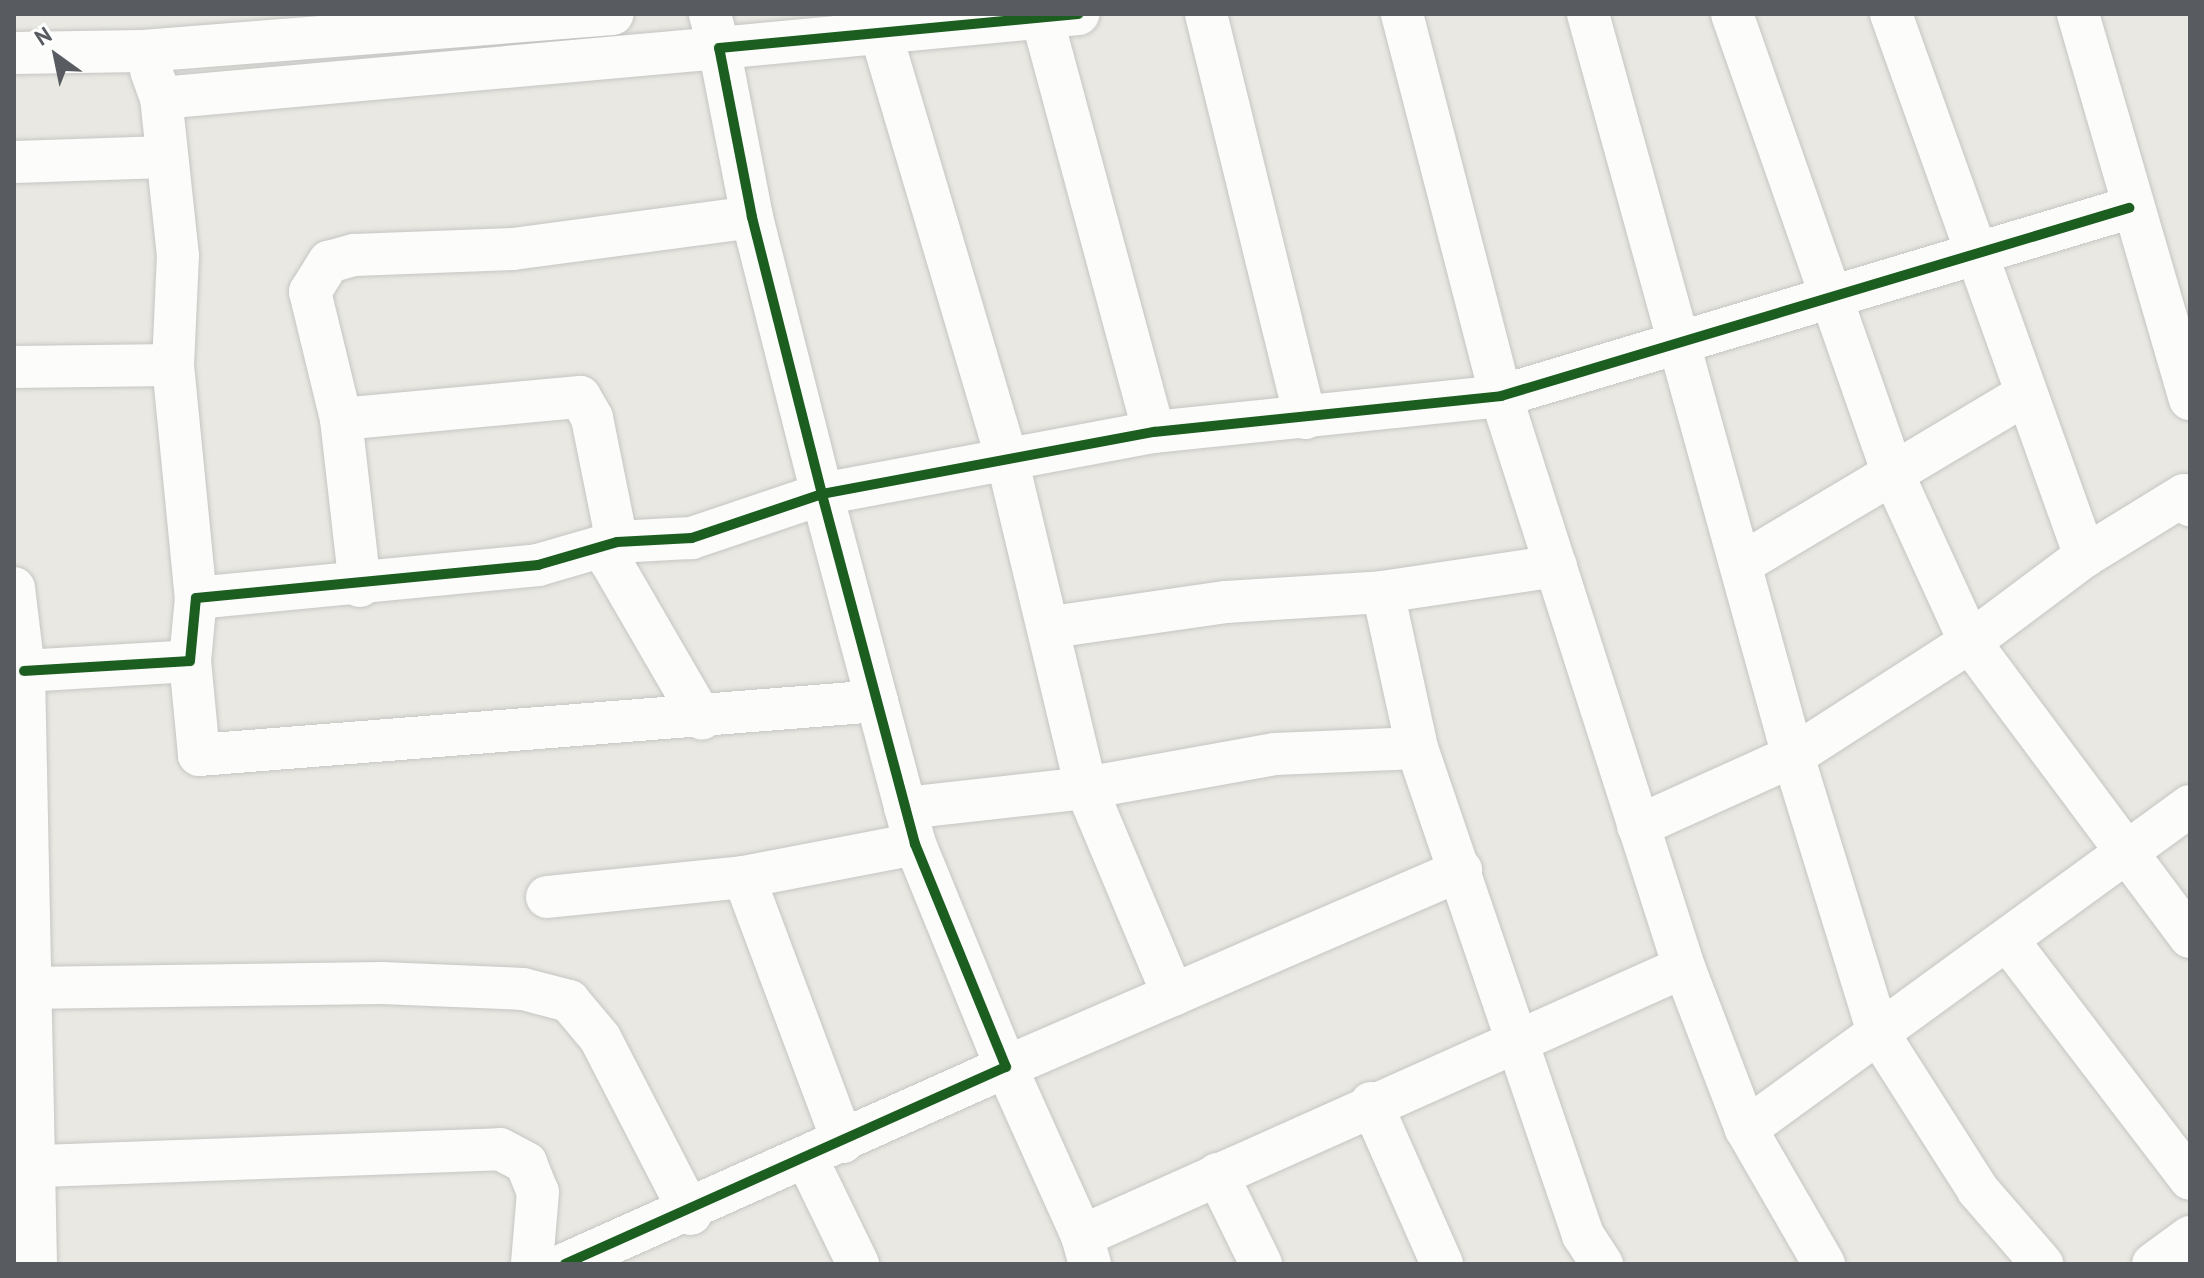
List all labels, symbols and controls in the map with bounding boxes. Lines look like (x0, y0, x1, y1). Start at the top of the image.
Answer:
north arrow (16, 16, 96, 96)
text: N (29, 20, 57, 52)

